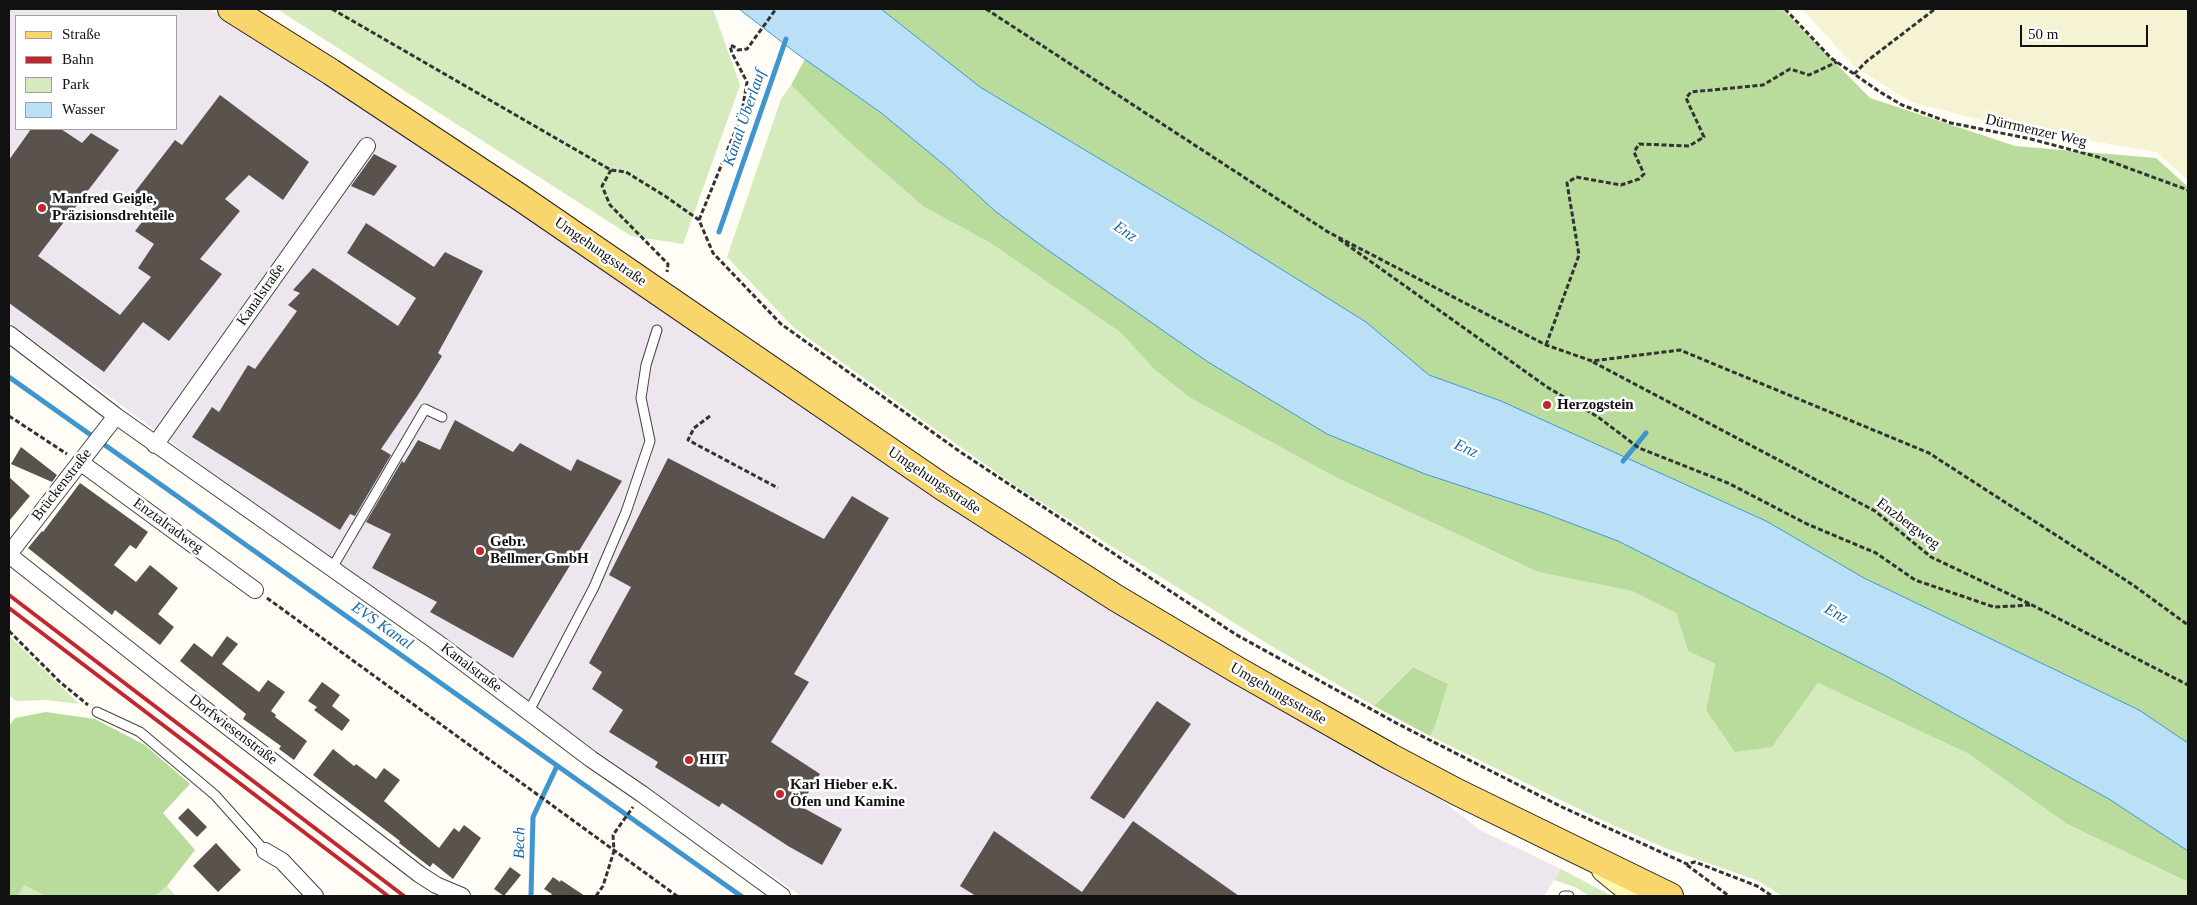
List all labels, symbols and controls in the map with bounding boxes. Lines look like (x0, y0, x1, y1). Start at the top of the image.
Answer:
legend (15, 15, 178, 130)
scale bar (2022, 15, 2150, 47)
text: Straße (62, 26, 100, 42)
text: 50 m (2028, 26, 2058, 42)
text: Bahn (62, 51, 94, 67)
water label: Kanal Überlauf (719, 67, 771, 169)
text: Park (62, 76, 90, 92)
text: Wasser (62, 101, 105, 117)
street label: Dürrmenzer Weg (1984, 111, 2088, 151)
place label: Manfred Geigle, Präzisionsdrehteile (52, 190, 174, 225)
marker: Manfred Geigle, Präzisionsdrehteile (36, 202, 48, 214)
street label: Umgehungsstraße (550, 214, 650, 290)
water label: Enz (1110, 217, 1140, 247)
street label: Kanalstraße (233, 260, 289, 330)
place label: Herzogstein (1557, 396, 1634, 414)
marker: Herzogstein (1541, 399, 1553, 411)
water label: Enz (1451, 435, 1481, 463)
street label: Umgehungsstraße (884, 443, 984, 519)
street label: Brückenstraße (28, 445, 96, 525)
street label: Enztalradweg (129, 494, 207, 558)
street label: Enzbergweg (1873, 494, 1943, 554)
place label: Gebr. Bellmer GmbH (490, 533, 589, 568)
marker: Gebr. Bellmer GmbH (474, 545, 486, 557)
water label: EVS Kanal (348, 598, 416, 654)
water label: Enz (1821, 600, 1851, 628)
street label: Kanalstraße (437, 639, 505, 697)
street label: Umgehungsstraße (1227, 659, 1329, 729)
street label: Dorfwiesenstraße (185, 691, 281, 769)
place label: HIT (699, 751, 727, 769)
marker: HIT (683, 754, 695, 766)
place label: Karl Hieber e.K. Öfen und Kamine (790, 776, 905, 811)
marker: Karl Hieber e.K. Öfen und Kamine (774, 788, 786, 800)
water label: Bech (510, 827, 530, 859)

